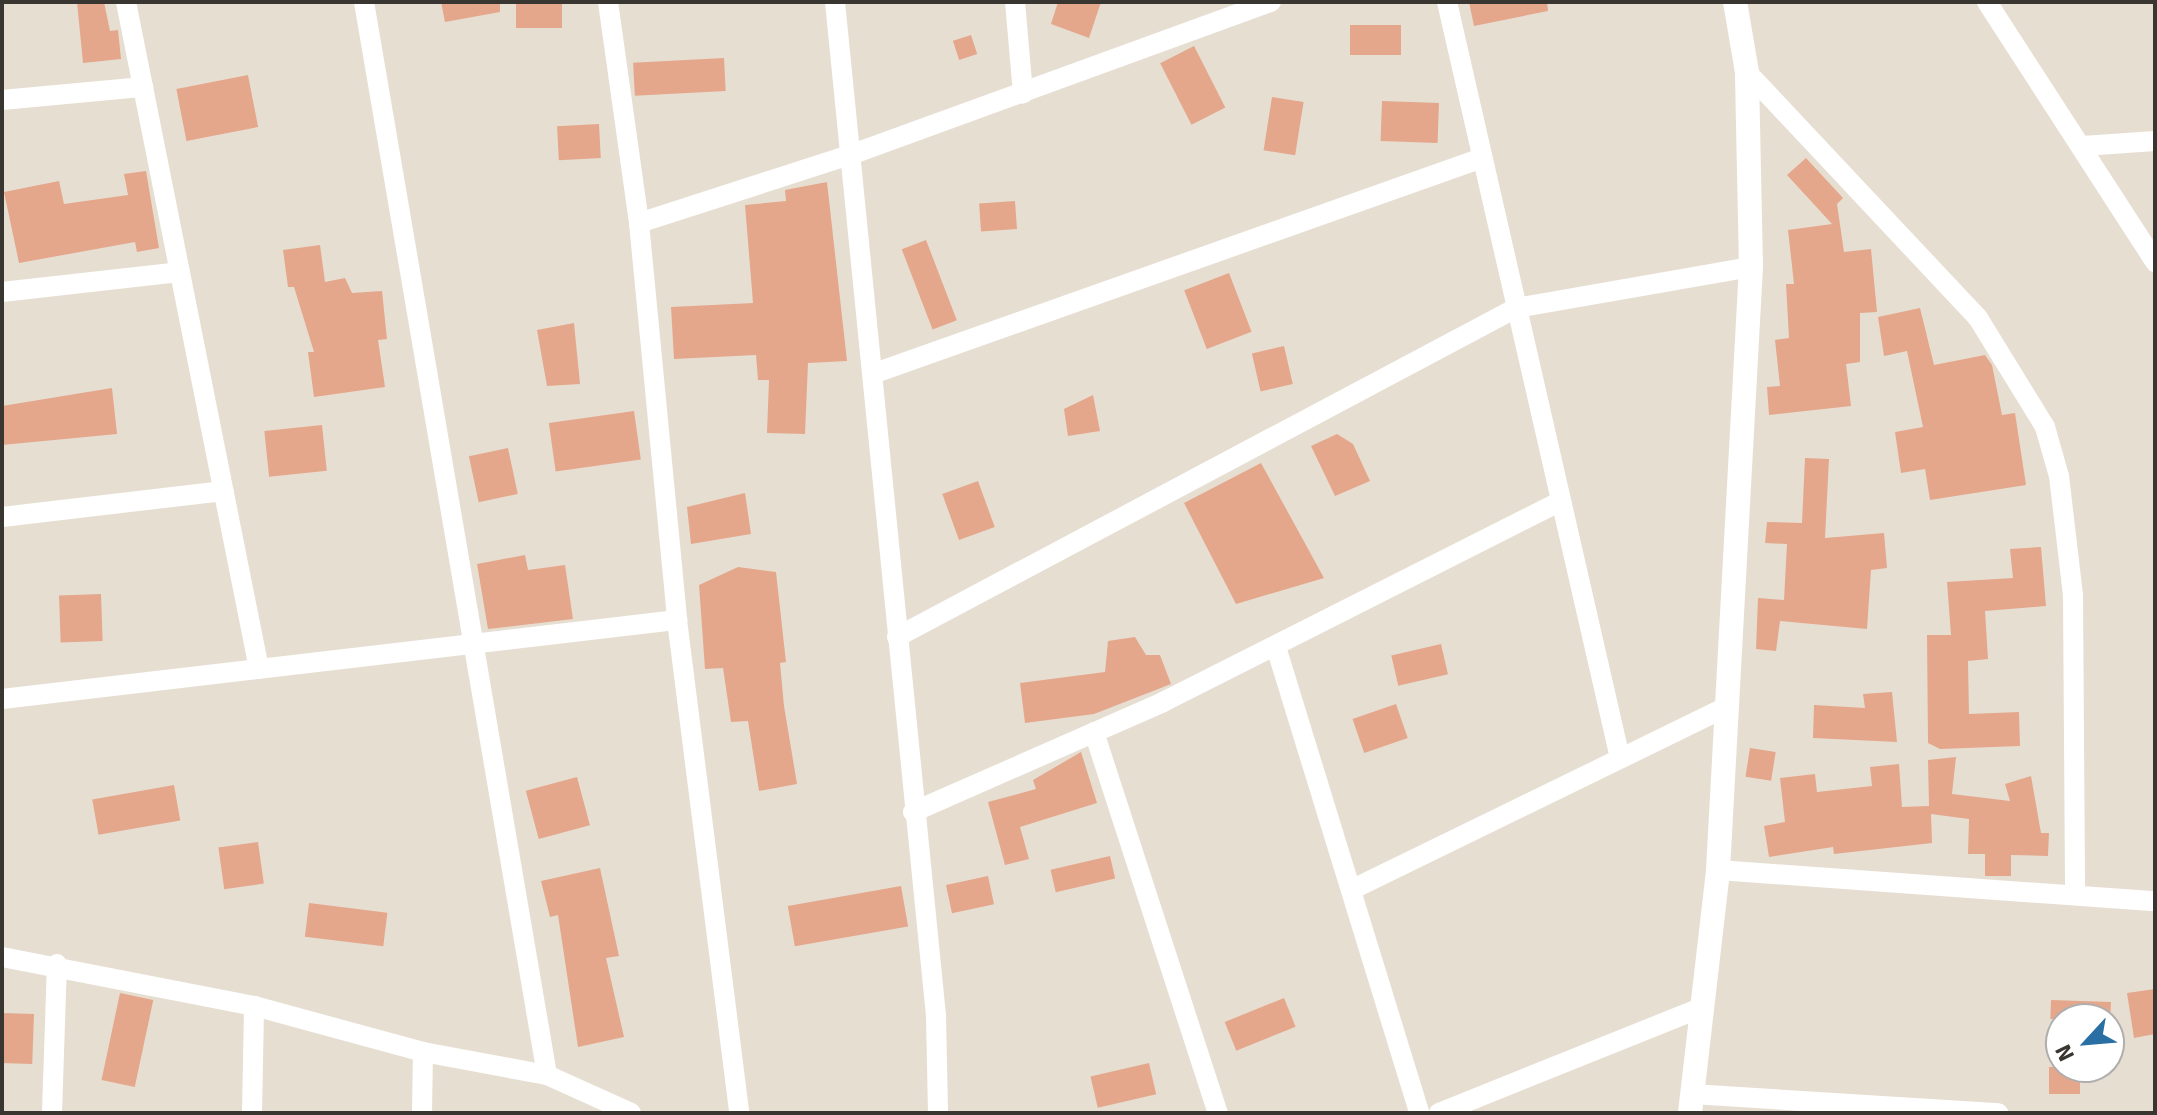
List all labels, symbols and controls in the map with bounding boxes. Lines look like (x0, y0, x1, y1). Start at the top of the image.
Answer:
north arrow (2045, 1003, 2125, 1083)
text: N (2049, 1040, 2080, 1066)

